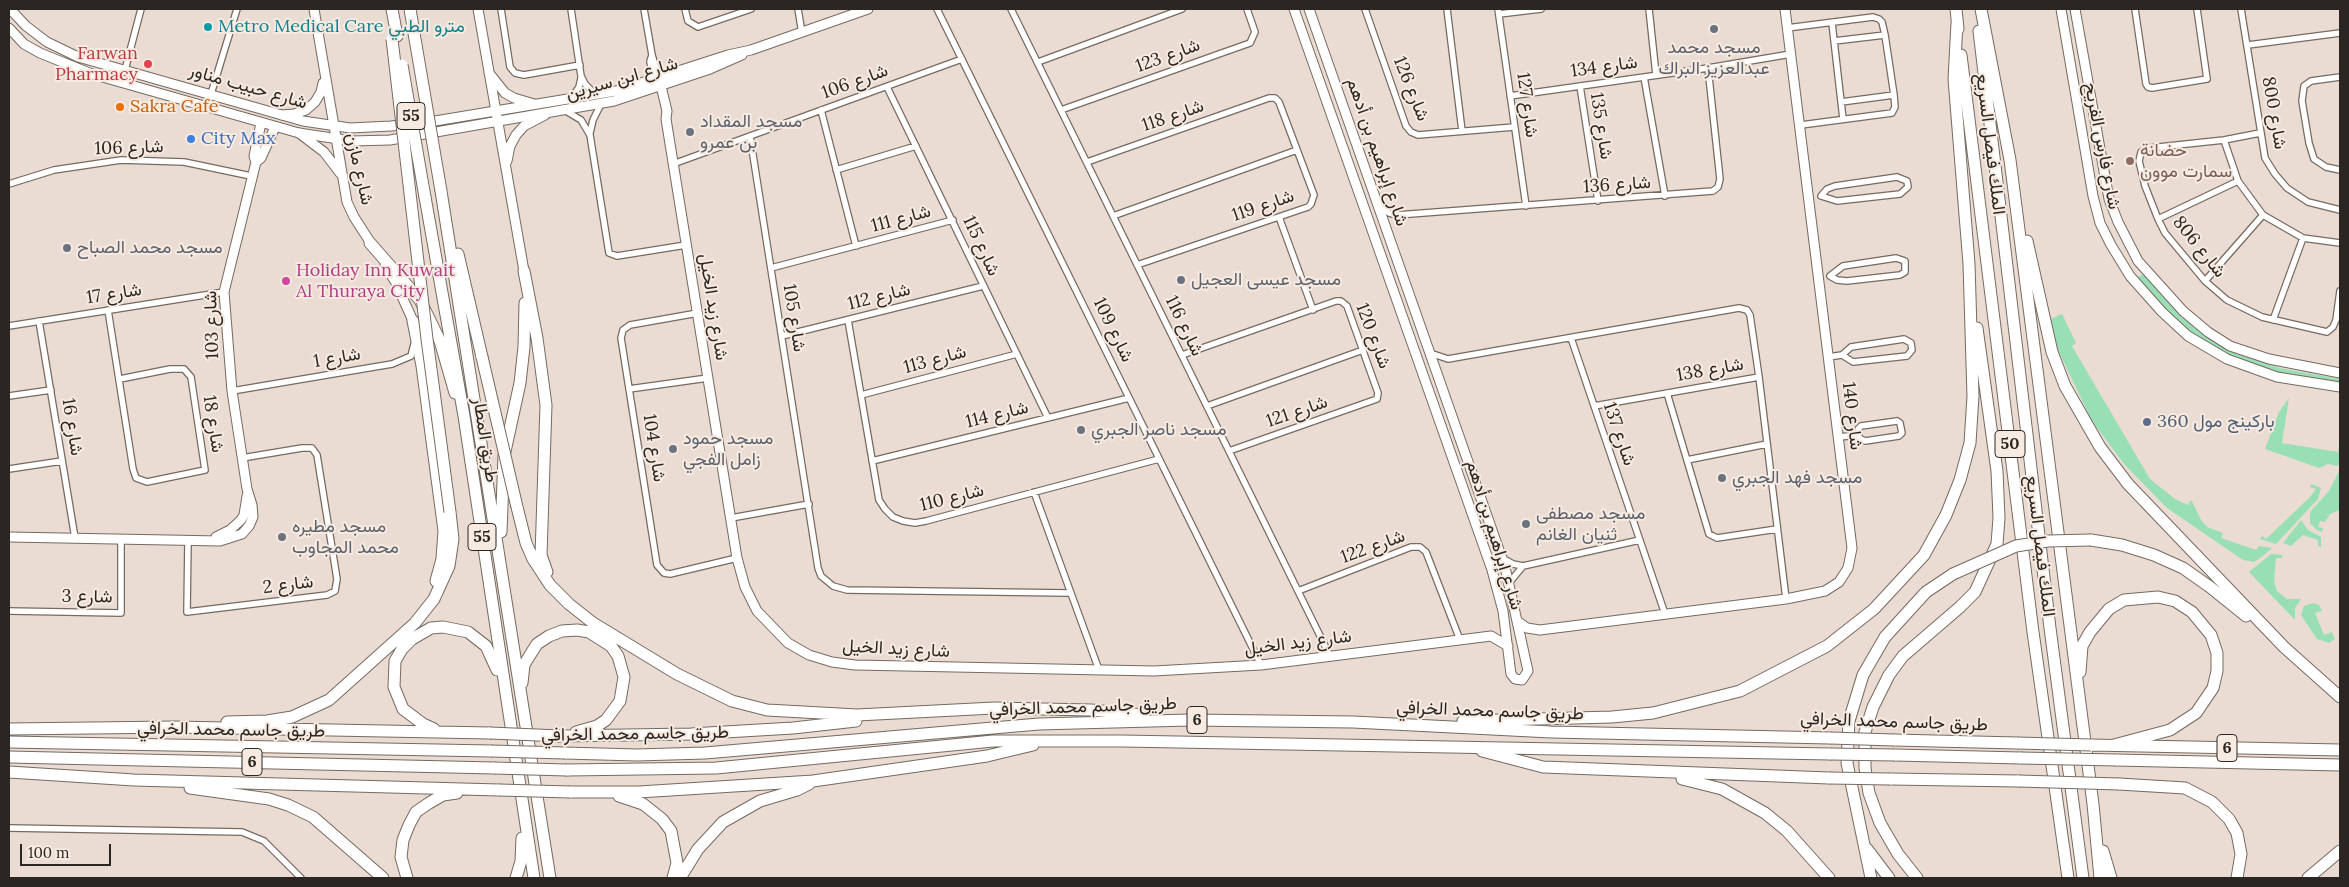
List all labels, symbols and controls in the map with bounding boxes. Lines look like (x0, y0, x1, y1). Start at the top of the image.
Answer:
place label: Metro Medical Care مترو الطبي (218, 16, 465, 38)
marker: Metro Medical Care مترو الطبي (202, 21, 214, 33)
marker: مسجد محمد عبدالعزيز البراك (1708, 23, 1720, 35)
street label: شارع 123 (1133, 34, 1203, 78)
place label: مسجد محمد عبدالعزيز البراك (1658, 37, 1770, 80)
place label: Farwan Pharmacy (55, 43, 138, 86)
street label: شارع 134 (1569, 52, 1639, 82)
street label: شارع ابن سيرين (563, 53, 681, 105)
street label: شارع 126 (1388, 54, 1434, 124)
marker: Farwan Pharmacy (142, 58, 154, 70)
street label: شارع حبيب مناور (187, 60, 309, 114)
street label: شارع 106 (819, 60, 891, 104)
street label: شارع 127 (1512, 71, 1542, 139)
street label: الملك فيصل السريع (1971, 72, 2009, 216)
street label: شارع إبراهيم بن أدهم (1342, 75, 1412, 229)
street label: شارع 800 (2257, 75, 2291, 151)
street label: شارع فارس الفريح (2079, 81, 2125, 211)
street label: شارع 135 (1585, 91, 1617, 161)
street label: شارع 118 (1139, 95, 1207, 137)
place label: Sakra Cafe (130, 96, 218, 118)
marker: Sakra Cafe (114, 101, 126, 113)
road number: 55 (397, 102, 425, 130)
place label: مسجد المقداد بن عمرو (700, 111, 802, 154)
marker: مسجد المقداد بن عمرو (684, 126, 696, 138)
place label: City Max (201, 128, 276, 150)
street label: شارع مازن (340, 131, 378, 207)
marker: City Max (185, 133, 197, 145)
street label: شارع 106 (94, 136, 164, 160)
place label: حضانة سمارت موون (2140, 140, 2232, 182)
marker: حضانة سمارت موون (2124, 155, 2136, 167)
street label: شارع 136 (1582, 172, 1652, 198)
street label: شارع 119 (1229, 185, 1297, 227)
street label: شارع 111 (869, 201, 933, 237)
street label: شارع 806 (2168, 212, 2230, 282)
street label: شارع 115 (958, 213, 1004, 279)
place label: مسجد محمد الصباح (77, 237, 223, 259)
marker: مسجد محمد الصباح (61, 242, 73, 254)
street label: شارع زيد الخيل (694, 252, 732, 362)
place label: Holiday Inn Kuwait Al Thuraya City (296, 260, 455, 302)
place label: مسجد عيسى العجيل (1191, 269, 1341, 291)
marker: مسجد عيسى العجيل (1175, 274, 1187, 286)
marker: Holiday Inn Kuwait Al Thuraya City (280, 275, 292, 287)
street label: شارع 17 (85, 279, 143, 309)
street label: شارع 112 (845, 279, 913, 315)
street label: شارع 105 (778, 282, 810, 354)
street label: شارع 103 (200, 290, 224, 360)
street label: شارع 116 (1160, 292, 1208, 360)
street label: شارع 109 (1088, 294, 1138, 366)
street label: شارع 120 (1351, 300, 1395, 372)
street label: شارع 113 (901, 341, 969, 379)
street label: شارع 1 (312, 343, 362, 373)
street label: شارع 138 (1675, 353, 1745, 387)
street label: شارع 140 (1837, 381, 1867, 451)
street label: شارع 121 (1263, 391, 1331, 433)
street label: شارع 18 (198, 394, 228, 454)
street label: طريق المطار (468, 396, 502, 484)
street label: شارع 16 (57, 397, 87, 457)
street label: شارع 114 (963, 397, 1031, 433)
street label: شارع 137 (1598, 400, 1640, 468)
place label: باركينج مول 360 (2157, 411, 2275, 433)
street label: شارع 104 (638, 413, 670, 483)
marker: باركينج مول 360 (2141, 416, 2153, 428)
place label: مسجد ناصر الجبري (1091, 419, 1226, 441)
marker: مسجد ناصر الجبري (1075, 424, 1087, 436)
place label: مسجد حمود زامل الفجي (683, 428, 773, 470)
road number: 50 (1995, 430, 2025, 458)
marker: مسجد حمود زامل الفجي (667, 443, 679, 455)
street label: شارع إبراهيم بن أدهم (1461, 458, 1527, 612)
place label: مسجد فهد الجبري (1732, 467, 1862, 489)
marker: مسجد فهد الجبري (1716, 472, 1728, 484)
street label: الملك فيصل السريع (2021, 474, 2059, 618)
street label: شارع 110 (918, 480, 986, 516)
place label: مسجد مصطفى ثنيان الغانم (1536, 503, 1645, 546)
place label: مسجد مطيره محمد المجاوب (292, 516, 399, 558)
marker: مسجد مصطفى ثنيان الغانم (1520, 518, 1532, 530)
road number: 55 (468, 524, 496, 550)
street label: شارع 122 (1338, 525, 1408, 569)
marker: مسجد مطيره محمد المجاوب (276, 531, 288, 543)
street label: شارع 2 (262, 571, 314, 599)
street label: شارع 3 (61, 586, 113, 608)
street label: شارع زيد الخيل (1243, 626, 1353, 660)
street label: شارع زيد الخيل (842, 635, 950, 663)
street label: طريق جاسم محمد الخرافي (989, 693, 1177, 721)
street label: طريق جاسم محمد الخرافي (1396, 697, 1584, 725)
road number: 6 (1187, 706, 1207, 734)
street label: طريق جاسم محمد الخرافي (1800, 708, 1988, 736)
street label: طريق جاسم محمد الخرافي (137, 718, 325, 742)
street label: طريق جاسم محمد الخرافي (541, 722, 729, 746)
road number: 6 (2217, 734, 2237, 761)
road number: 6 (242, 749, 262, 776)
scale bar (22, 834, 114, 866)
text: 100 m (28, 843, 69, 862)

